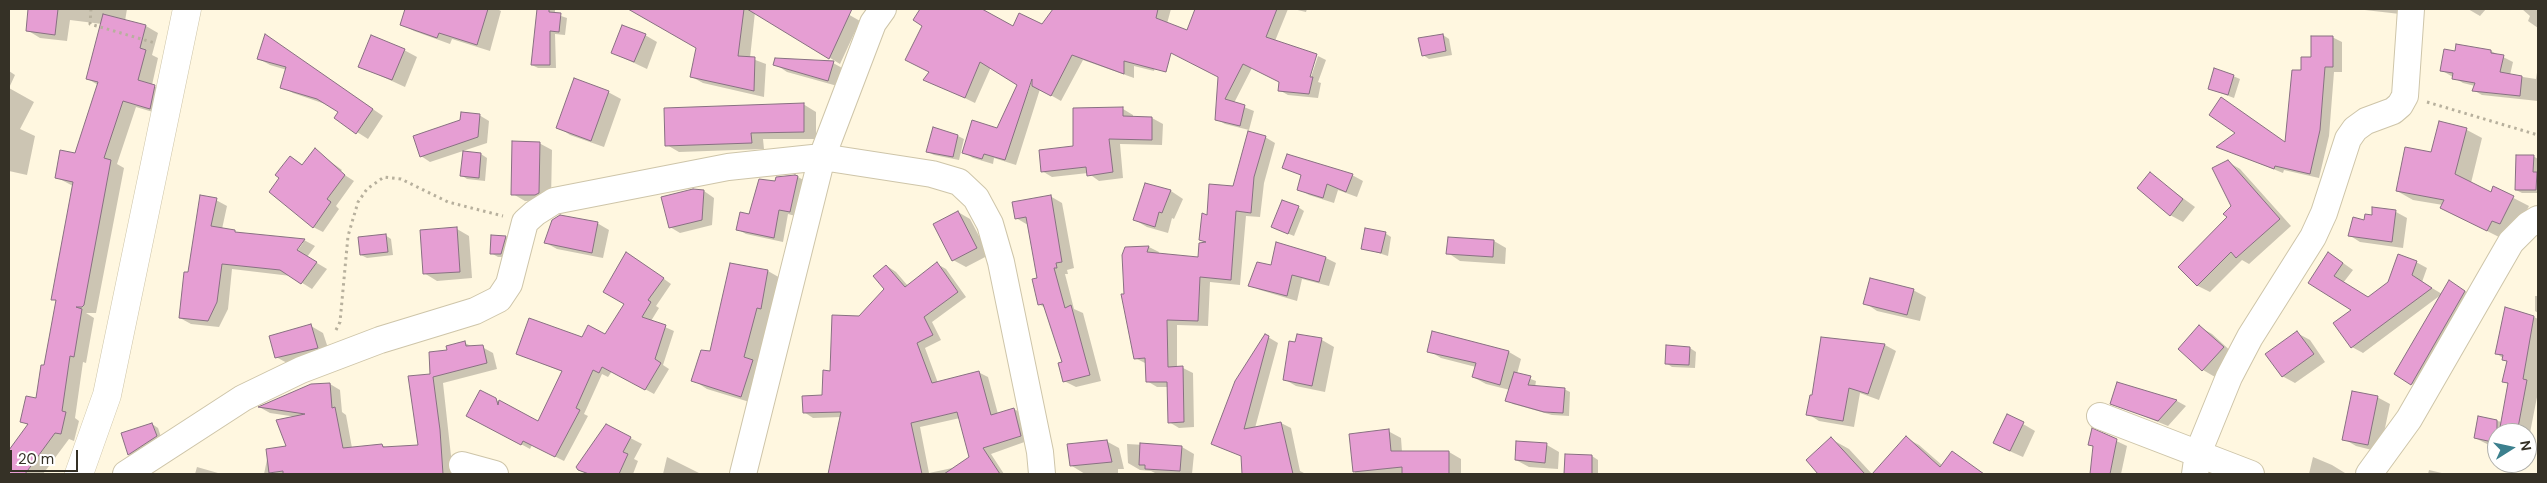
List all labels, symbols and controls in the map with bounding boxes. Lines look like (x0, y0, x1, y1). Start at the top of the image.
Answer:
north arrow (2487, 423, 2537, 473)
text: N (2516, 439, 2536, 452)
scale bar (12, 440, 80, 472)
text: 20 m (18, 449, 54, 469)

